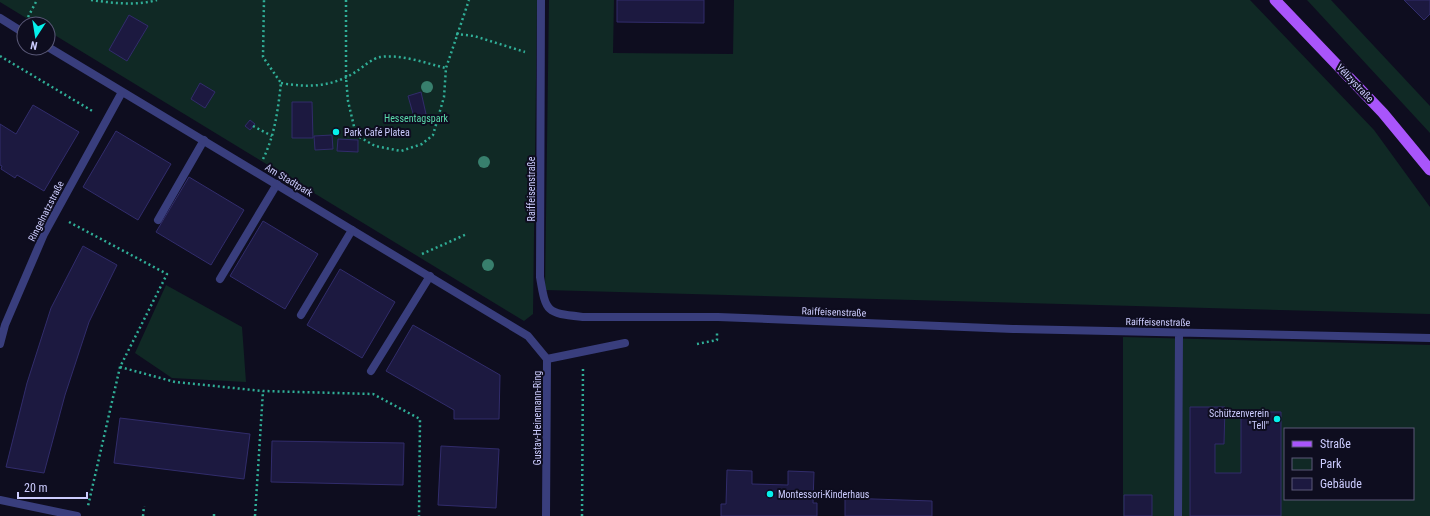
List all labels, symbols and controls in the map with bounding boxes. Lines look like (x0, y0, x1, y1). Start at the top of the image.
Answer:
north arrow (16, 16, 56, 56)
text: N (29, 38, 39, 52)
street label: Vélizystraße (1334, 62, 1376, 104)
park label: Hessentagspark (384, 113, 449, 124)
marker: Park Café Platea (331, 127, 341, 137)
place label: Park Café Platea (344, 127, 410, 138)
street label: Raiffeisenstraße (526, 156, 537, 221)
street label: Am Stadtpark (263, 161, 315, 199)
street label: Ringelnatzstraße (26, 179, 66, 243)
street label: Raiffeisenstraße (801, 305, 867, 319)
street label: Raiffeisenstraße (1126, 316, 1191, 328)
street label: Gustav-Heinemann-Ring (532, 371, 543, 465)
place label: Schützenverein "Tell" (1209, 408, 1269, 431)
marker: Schützenverein "Tell" (1272, 414, 1282, 424)
legend (1284, 428, 1414, 500)
text: Straße (1320, 437, 1351, 451)
text: Park (1320, 457, 1342, 471)
scale bar (18, 474, 87, 500)
text: Gebäude (1320, 477, 1362, 491)
text: 20 m (24, 481, 48, 495)
marker: Montessori-Kinderhaus (765, 489, 775, 499)
place label: Montessori-Kinderhaus (778, 489, 870, 500)

